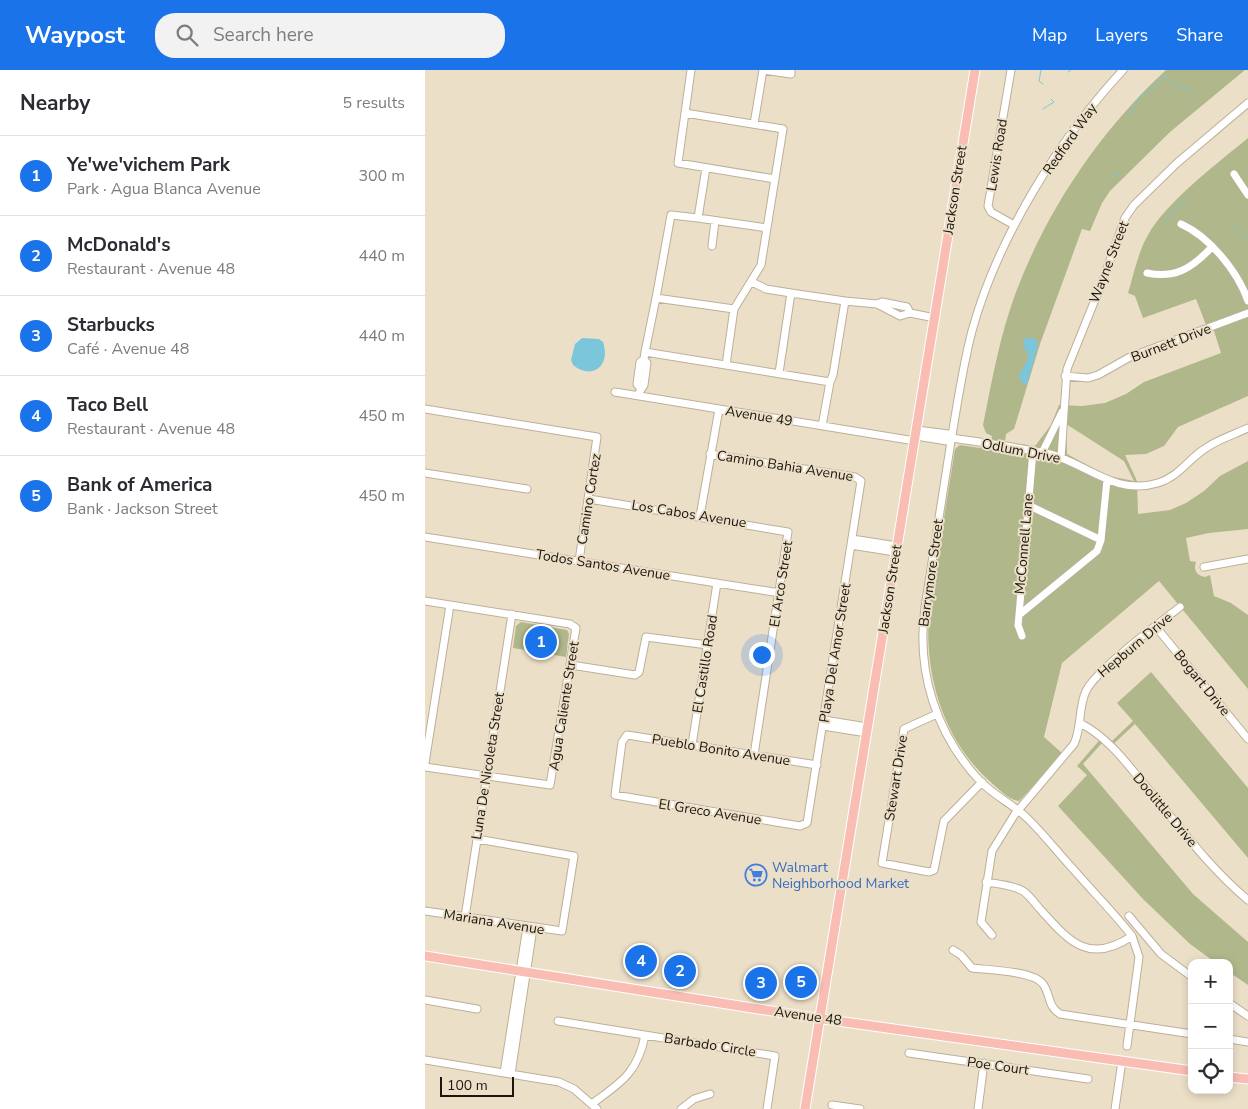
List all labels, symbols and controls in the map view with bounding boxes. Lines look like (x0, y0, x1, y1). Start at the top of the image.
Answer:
search box (155, 13, 505, 58)
text: Waypost (25, 19, 125, 51)
icon: search (173, 21, 201, 49)
text: Search here (213, 22, 314, 48)
text: Map (1032, 23, 1067, 47)
text: Layers (1095, 23, 1148, 47)
text: Share (1176, 23, 1223, 47)
text: Nearby (20, 89, 90, 117)
text: 5 results (343, 92, 405, 114)
street label: Redford Way (1038, 99, 1102, 178)
street label: Lewis Road (982, 118, 1012, 192)
street label: Jackson Street (938, 144, 971, 237)
text: Ye'we'vichem Park (67, 152, 230, 178)
text: 1 (31, 165, 41, 187)
text: 300 m (358, 165, 405, 187)
text: Park · Agua Blanca Avenue (67, 178, 261, 200)
street label: Wayne Street (1085, 218, 1133, 306)
text: McDonald's (67, 232, 171, 258)
text: 2 (31, 245, 41, 267)
text: 440 m (358, 245, 405, 267)
text: Restaurant · Avenue 48 (67, 258, 235, 280)
text: Starbucks (67, 312, 155, 338)
street label: Burnett Drive (1128, 319, 1214, 367)
text: 3 (31, 325, 41, 347)
text: 440 m (358, 325, 405, 347)
text: Café · Avenue 48 (67, 338, 189, 360)
text: Taco Bell (67, 392, 148, 418)
street label: Avenue 49 (724, 401, 794, 431)
text: 4 (31, 405, 41, 427)
text: 450 m (358, 405, 405, 427)
text: Restaurant · Avenue 48 (67, 418, 235, 440)
street label: Odlum Drive (980, 434, 1062, 468)
street label: Camino Bahia Avenue (715, 446, 855, 486)
street label: Camino Cortez (572, 452, 606, 546)
text: Bank of America (67, 472, 212, 498)
text: 5 (31, 485, 41, 507)
text: 450 m (358, 485, 405, 507)
street label: McConnell Lane (1010, 493, 1038, 595)
street label: Los Cabos Avenue (630, 496, 748, 532)
text: Bank · Jackson Street (67, 498, 218, 520)
street label: Barrymore Street (914, 518, 948, 628)
street label: El Arco Street (765, 539, 797, 628)
street label: Jackson Street (873, 543, 906, 636)
street label: Todos Santos Avenue (534, 545, 672, 585)
street label: Playa Del Amor Street (815, 582, 855, 724)
street label: Hepburn Drive (1094, 608, 1176, 682)
street label: El Castillo Road (688, 613, 722, 715)
pin: 1 (525, 623, 557, 661)
street label: Agua Caliente Street (544, 640, 584, 772)
your location (749, 642, 775, 668)
street label: Bogart Drive (1169, 646, 1235, 720)
street label: Luna De Nicoleta Street (467, 691, 509, 841)
street label: Pueblo Bonito Avenue (650, 730, 792, 770)
street label: Stewart Drive (880, 734, 912, 822)
street label: Doolittle Drive (1128, 769, 1202, 851)
street label: El Greco Avenue (657, 794, 763, 830)
place label: Walmart Neighborhood Market (772, 858, 909, 893)
supermarket icon: Walmart Neighborhood Market (744, 863, 768, 887)
street label: Mariana Avenue (442, 905, 546, 939)
pin: 4 (625, 942, 657, 980)
pin: 2 (664, 952, 696, 990)
map controls (1188, 959, 1233, 1094)
button: + (1188, 959, 1233, 1004)
pin: 5 (785, 963, 817, 1001)
pin: 3 (745, 964, 777, 1002)
street label: Avenue 48 (773, 1002, 843, 1030)
button: − (1188, 1004, 1233, 1049)
street label: Barbado Circle (663, 1028, 757, 1062)
button: locate (1188, 1049, 1233, 1094)
street label: Poe Court (966, 1052, 1030, 1080)
scale bar (440, 1074, 514, 1097)
text: 100 m (447, 1076, 488, 1095)

